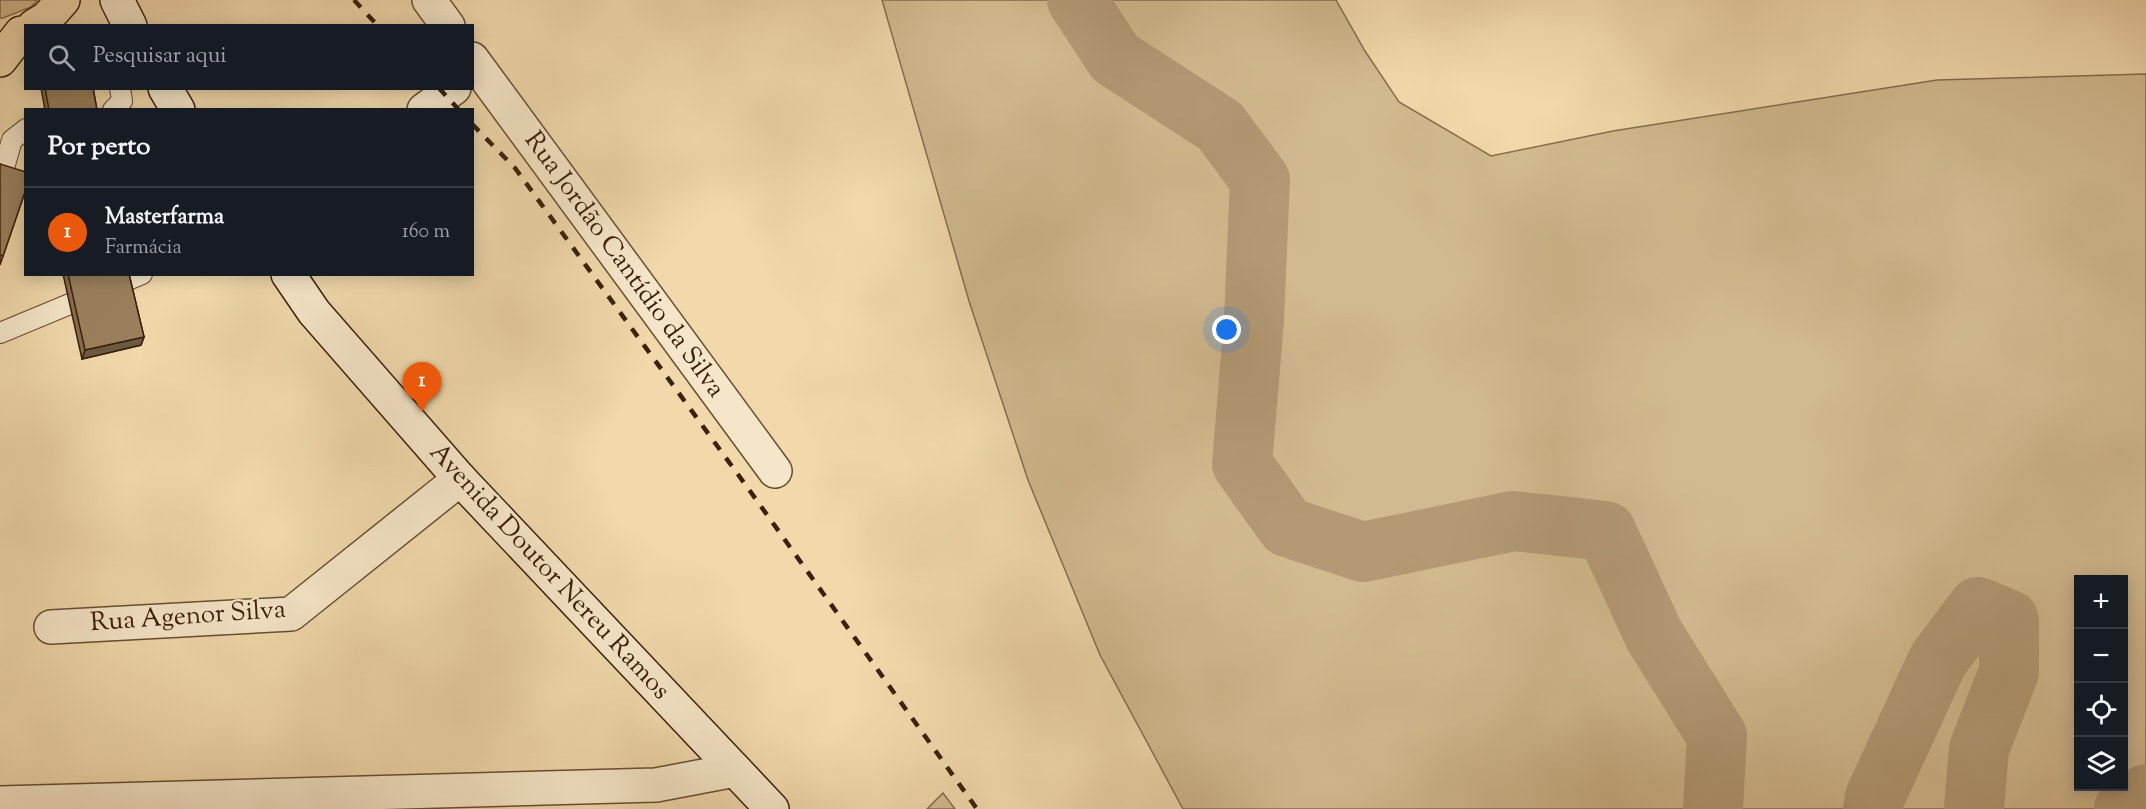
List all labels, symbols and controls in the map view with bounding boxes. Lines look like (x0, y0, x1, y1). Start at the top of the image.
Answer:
search box (24, 24, 474, 90)
icon: search (45, 41, 78, 74)
text: Pesquisar aqui (93, 41, 227, 73)
street label: Rua Jordão Cantídio da Silva (515, 124, 733, 406)
text: Por perto (48, 129, 150, 166)
text: Masterfarma (105, 202, 224, 234)
text: 1 (64, 218, 71, 247)
text: 160 m (402, 218, 450, 247)
text: Farmácia (105, 234, 182, 263)
your location (1212, 315, 1241, 344)
pin: 1 (402, 362, 442, 412)
street label: Avenida Doutor Nereu Ramos (420, 435, 678, 709)
map controls (2074, 575, 2128, 791)
button: + (2074, 575, 2128, 629)
street label: Rua Agenor Silva (89, 592, 287, 642)
button: − (2074, 629, 2128, 683)
button: locate (2074, 683, 2128, 737)
button: layers (2074, 737, 2128, 791)

